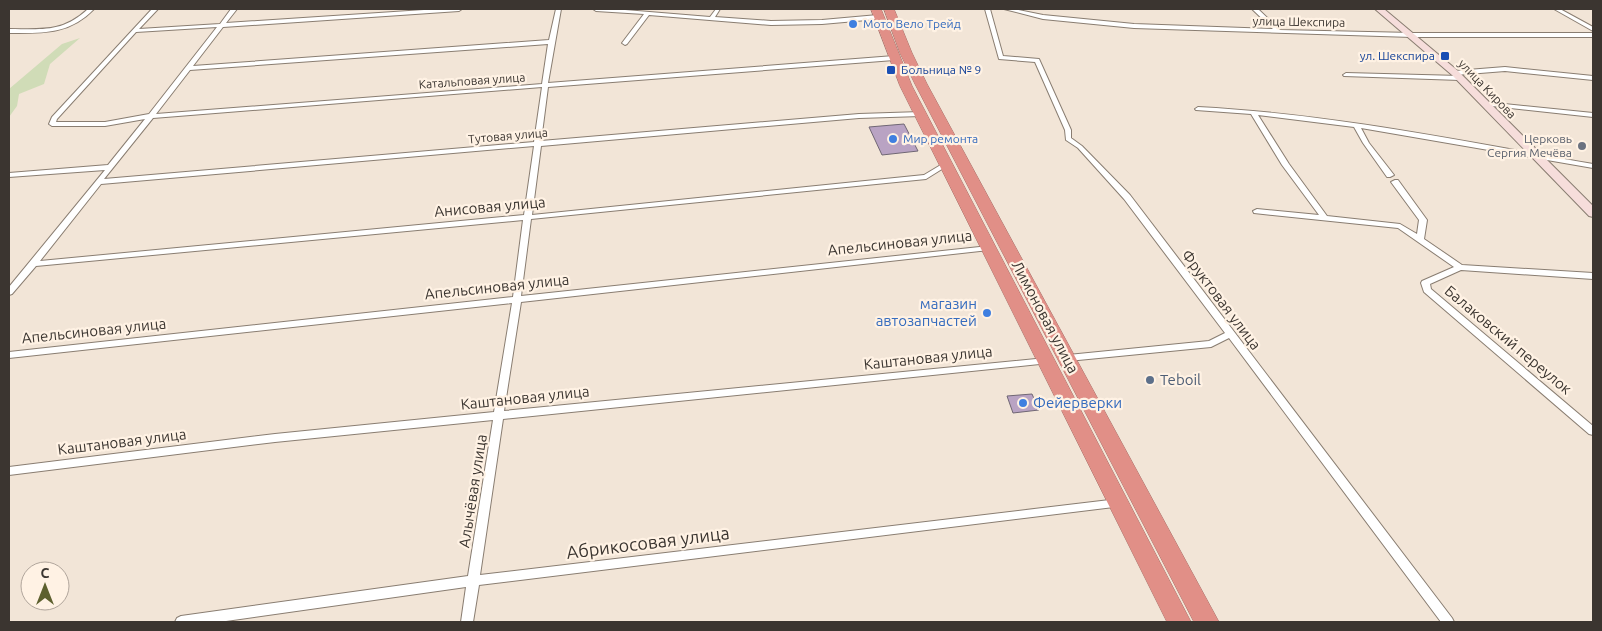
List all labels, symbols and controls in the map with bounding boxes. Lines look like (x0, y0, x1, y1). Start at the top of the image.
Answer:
street label: улица Шекспира (1253, 14, 1345, 29)
place label: Мото Вело Трейд (863, 17, 961, 30)
marker: Мото Вело Трейд (847, 18, 859, 30)
place label: ул. Шекспира (1360, 49, 1435, 62)
marker: ул. Шекспира (1439, 50, 1451, 62)
street label: улица Кирова (1456, 56, 1519, 121)
place label: Больница № 9 (901, 63, 981, 76)
marker: Больница № 9 (885, 64, 897, 76)
street label: Катальповая улица (418, 70, 526, 91)
street label: Тутовая улица (468, 126, 548, 145)
place label: Мир ремонта (903, 132, 978, 145)
place label: Церковь Сергия Мечёва (1487, 132, 1572, 159)
marker: Мир ремонта (887, 133, 899, 145)
marker: Церковь Сергия Мечёва (1576, 140, 1588, 152)
street label: Анисовая улица (434, 193, 546, 220)
street label: Апельсиновая улица (827, 226, 973, 259)
street label: Фруктовая улица (1178, 246, 1264, 353)
street label: Лимоновая улица (1009, 258, 1082, 376)
street label: Апельсиновая улица (424, 270, 570, 303)
street label: Балаковский переулок (1442, 282, 1575, 398)
place label: магазин автозапчастей (876, 295, 977, 329)
marker: магазин автозапчастей (981, 307, 993, 319)
street label: Апельсиновая улица (21, 314, 167, 347)
street label: Каштановая улица (863, 342, 993, 373)
place label: Teboil (1160, 371, 1201, 388)
marker: Teboil (1144, 374, 1156, 386)
street label: Каштановая улица (460, 382, 590, 413)
place label: Фейерверки (1033, 394, 1122, 411)
marker: Фейерверки (1017, 397, 1029, 409)
street label: Каштановая улица (57, 425, 187, 458)
street label: Алычёвая улица (455, 433, 490, 549)
street label: Абрикосовая улица (565, 522, 730, 562)
north arrow (20, 561, 70, 611)
text: С (41, 565, 50, 581)

